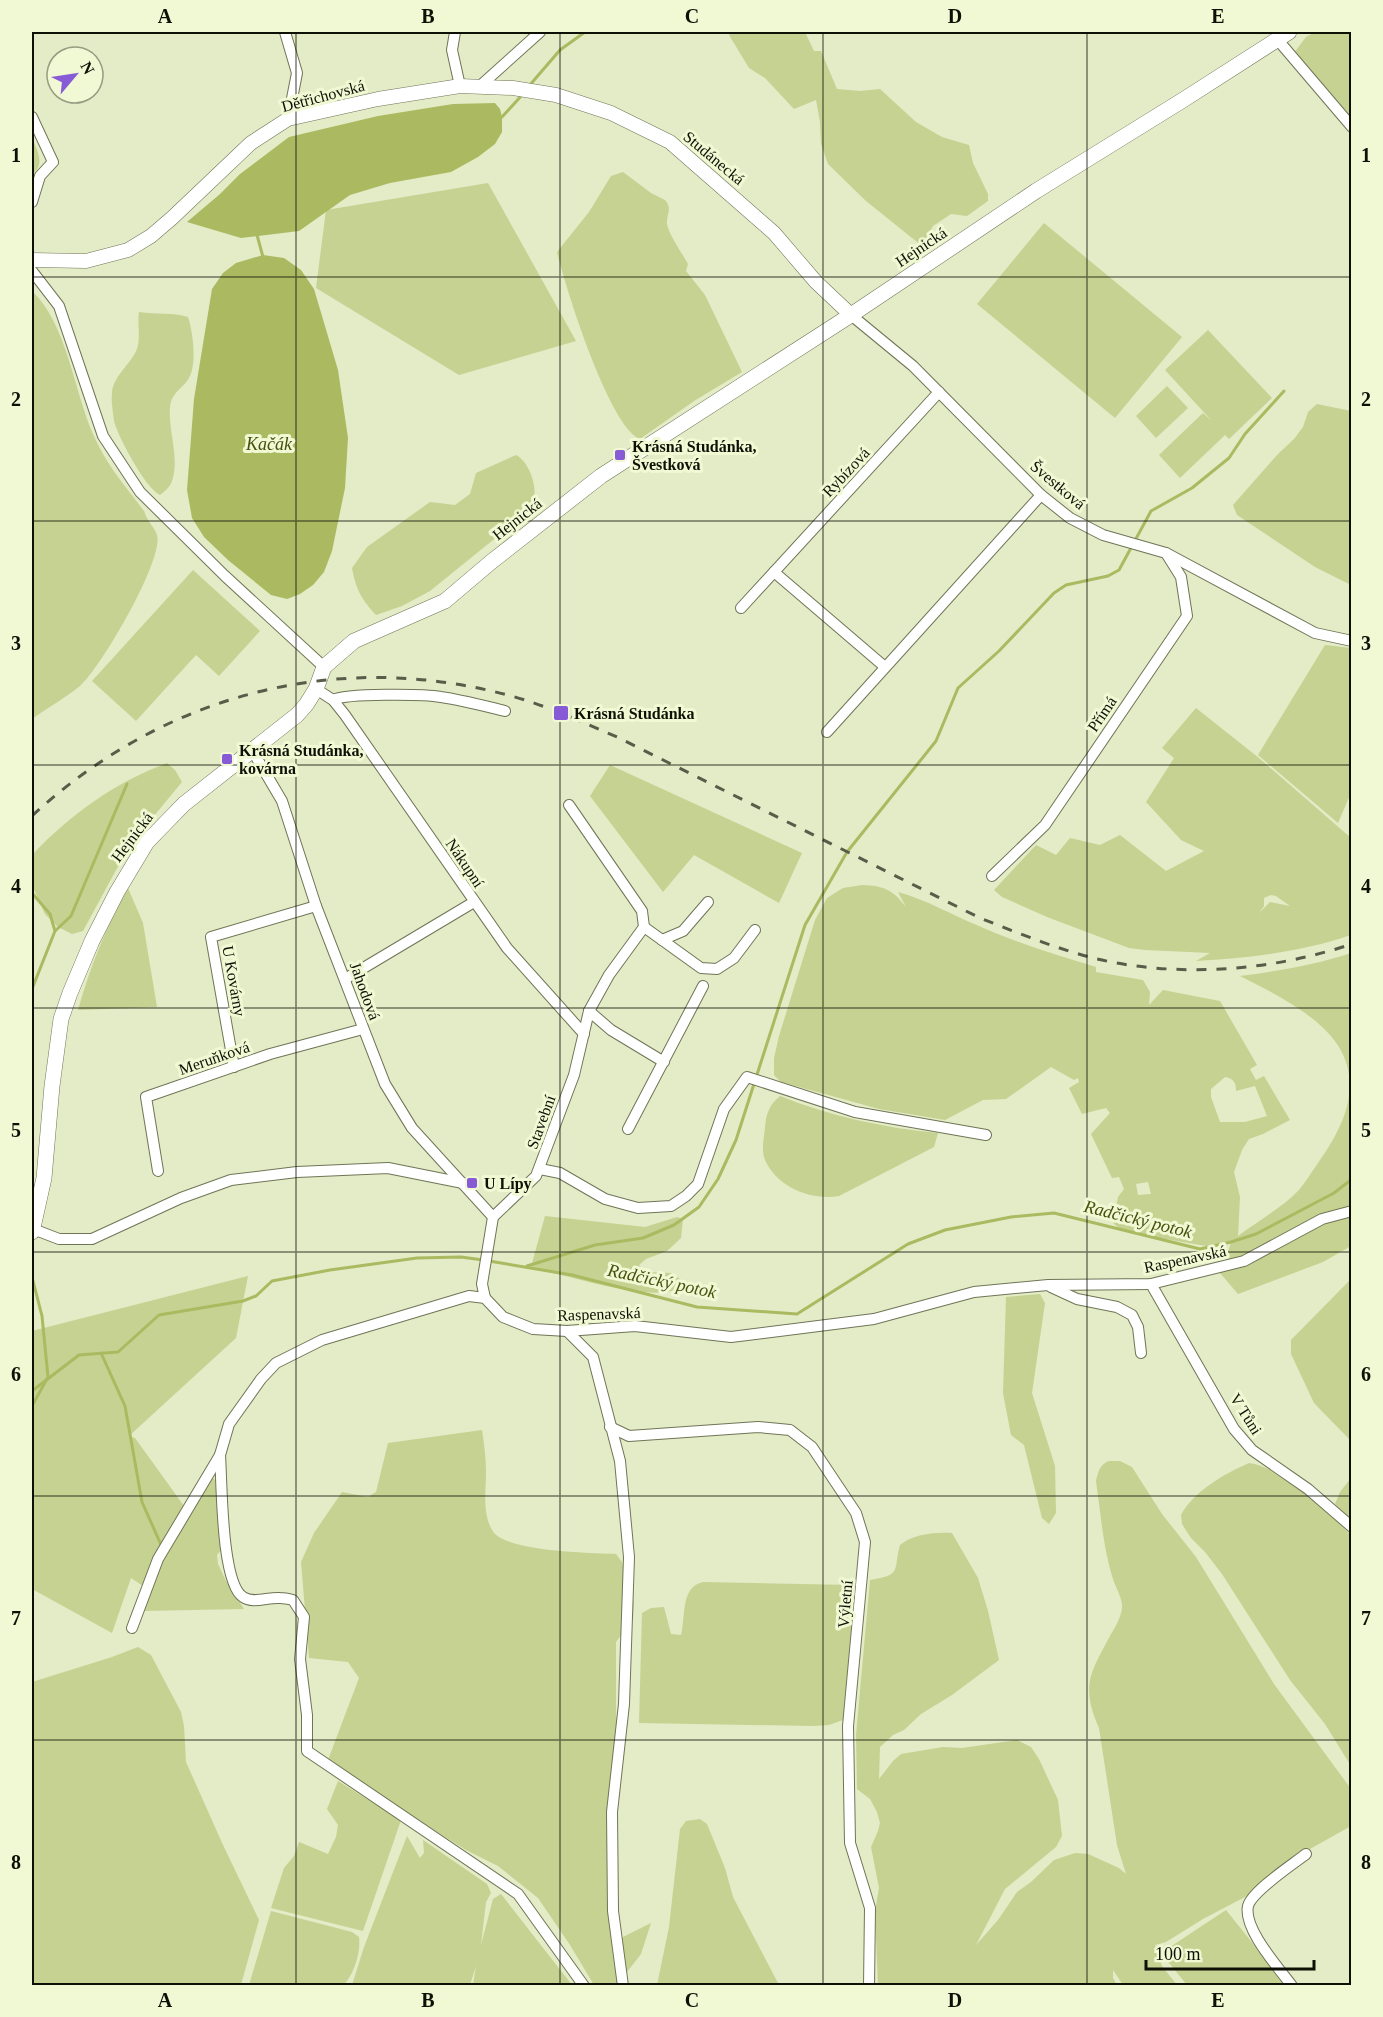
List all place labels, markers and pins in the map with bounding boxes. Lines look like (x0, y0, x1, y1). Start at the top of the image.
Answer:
place label: Krásná Studánka, Švestková (632, 438, 757, 473)
marker: Krásná Studánka, Švestková (613, 448, 627, 462)
marker: Krásná Studánka (552, 704, 570, 722)
place label: Krásná Studánka (574, 705, 695, 722)
place label: Krásná Studánka, kovárna (239, 742, 364, 777)
marker: Krásná Studánka, kovárna (220, 752, 234, 766)
place label: U Lípy (484, 1175, 532, 1193)
marker: U Lípy (465, 1176, 479, 1190)

